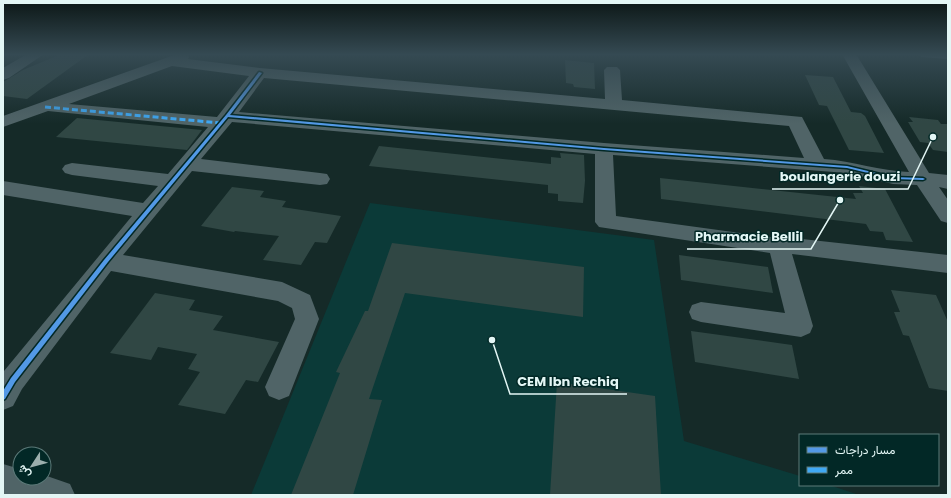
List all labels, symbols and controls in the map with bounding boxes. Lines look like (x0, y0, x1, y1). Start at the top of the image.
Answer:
callout: boulangerie douzi (772, 164, 908, 189)
text: boulangerie douzi (780, 167, 900, 186)
callout: Pharmacie Bellil (687, 224, 811, 249)
text: Pharmacie Bellil (695, 227, 803, 246)
callout: CEM Ibn Rechiq (510, 369, 627, 394)
text: CEM Ibn Rechiq (517, 372, 619, 391)
legend (799, 434, 939, 486)
text: مسار دراجات (835, 441, 895, 458)
north arrow (12, 446, 52, 486)
text: ممر (834, 461, 853, 478)
text: ش (14, 462, 34, 482)

